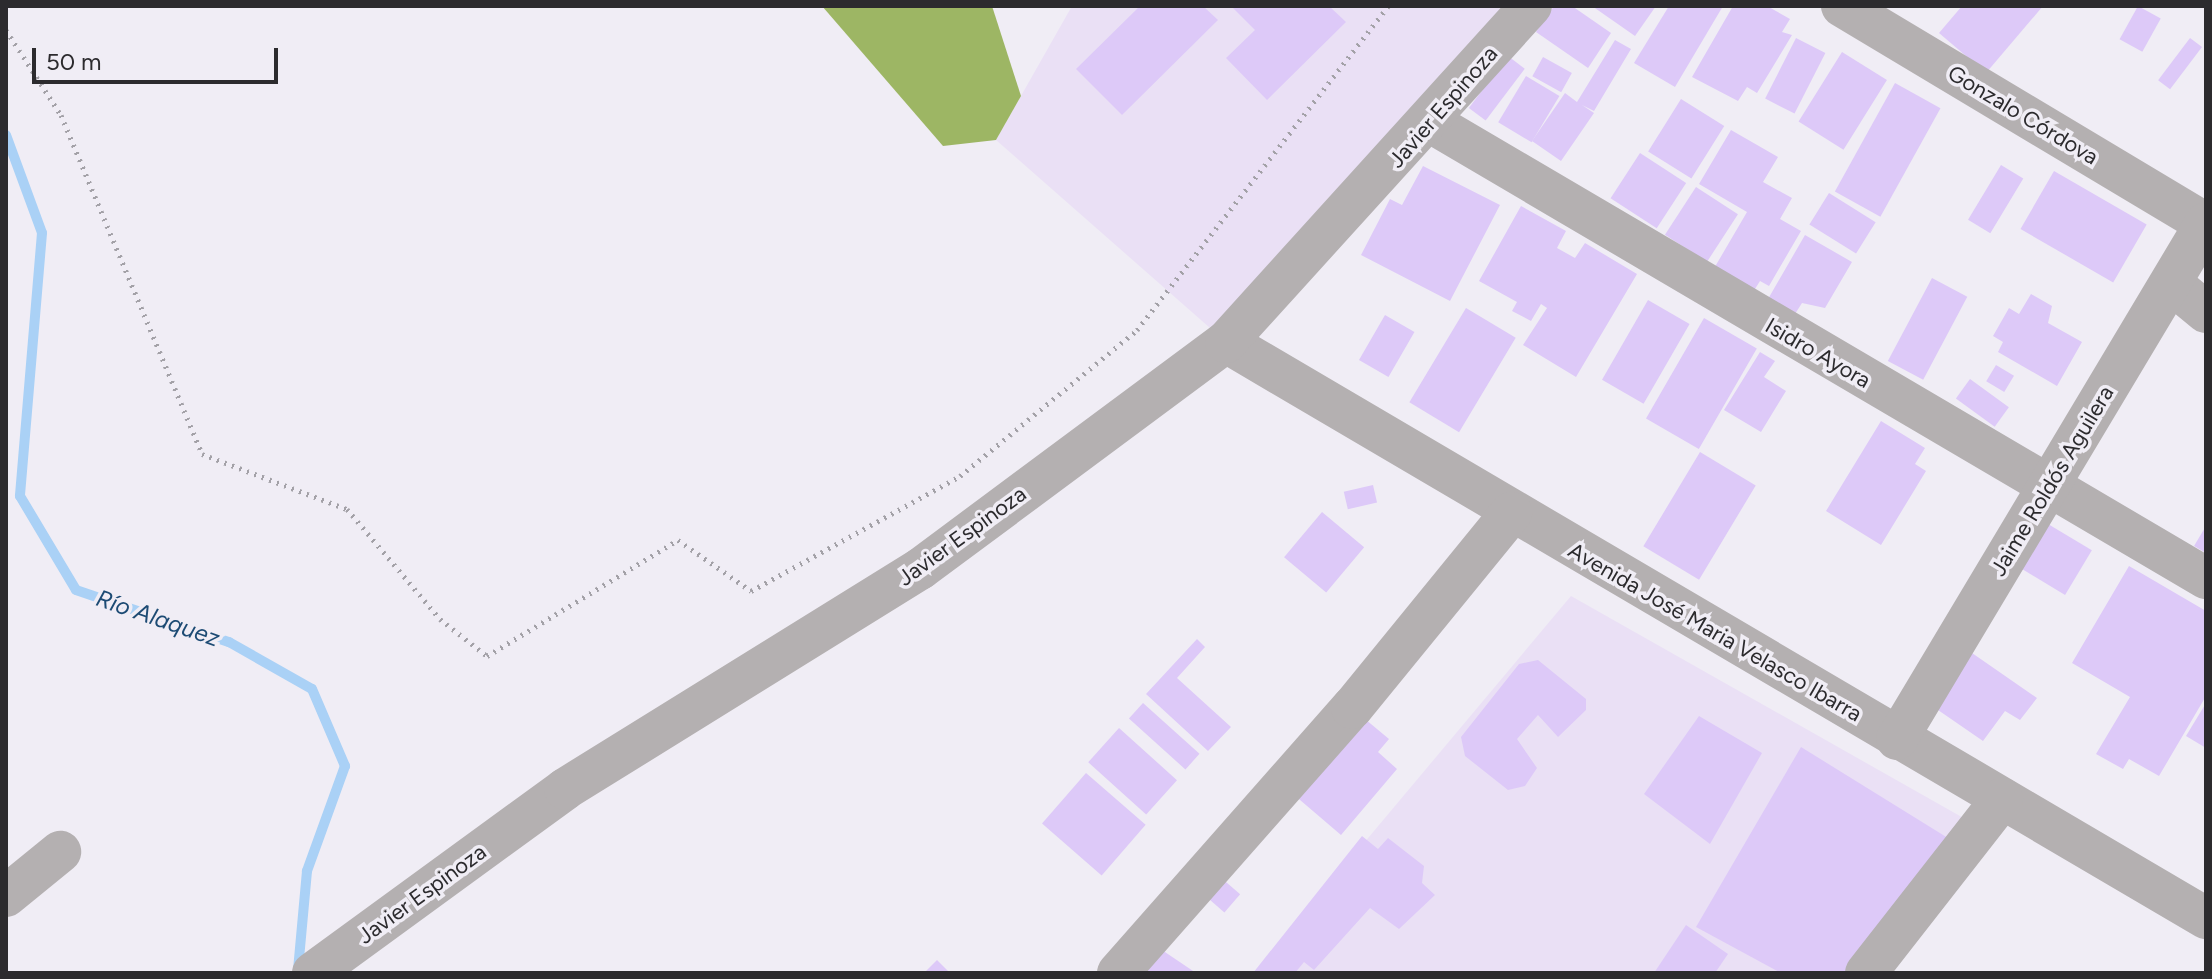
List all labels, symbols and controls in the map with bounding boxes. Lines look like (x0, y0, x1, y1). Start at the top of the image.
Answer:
scale bar (36, 32, 282, 82)
street label: Javier Espinoza (1383, 41, 1503, 173)
text: 50 m (46, 47, 102, 76)
street label: Gonzalo Córdova (1943, 60, 2103, 170)
street label: Isidro Ayora (1761, 312, 1875, 394)
street label: Jaime Roldós Aguilera (1985, 381, 2119, 581)
street label: Javier Espinoza (893, 481, 1031, 591)
street label: Avenida José Maria Velasco Ibarra (1564, 537, 1866, 727)
water label: Río Alaquez (92, 583, 224, 653)
street label: Javier Espinoza (353, 839, 491, 949)

